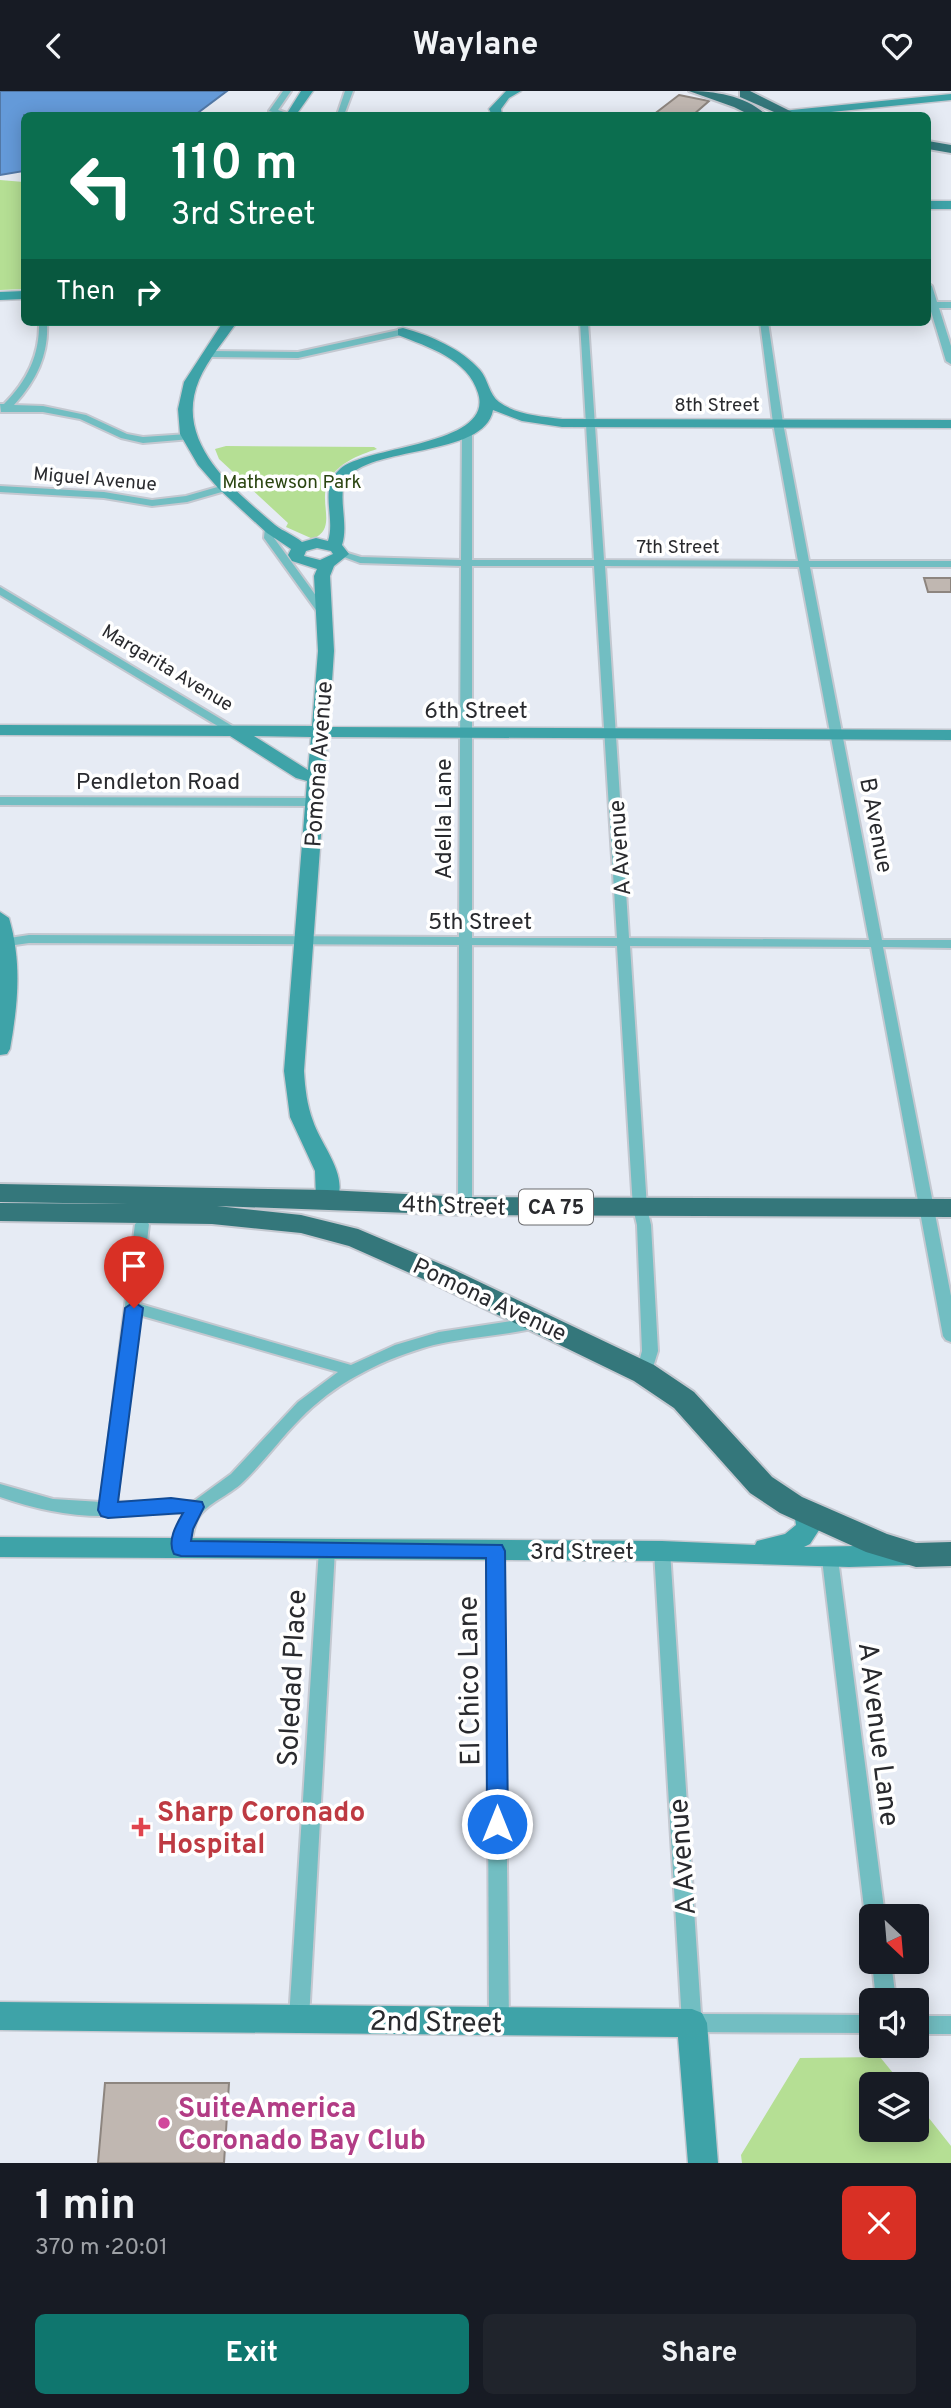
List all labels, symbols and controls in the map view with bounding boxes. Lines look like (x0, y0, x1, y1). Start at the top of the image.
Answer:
text: Waylane (413, 26, 538, 66)
icon: back (35, 27, 73, 65)
icon: heart (878, 27, 916, 65)
text: 110 m (171, 135, 298, 197)
icon: left (56, 140, 147, 231)
text: 3rd Street (171, 196, 316, 236)
icon: right (129, 273, 167, 311)
text: Then (56, 276, 115, 309)
street label: 8th Street (674, 394, 760, 418)
street label: Miguel Avenue (32, 463, 158, 497)
park label: Mathewson Park (222, 471, 362, 495)
street label: 7th Street (636, 536, 720, 560)
street label: Margarita Avenue (97, 620, 237, 717)
street label: Pomona Avenue (300, 680, 341, 848)
street label: 6th Street (424, 698, 528, 727)
street label: Adella Lane (431, 758, 460, 880)
street label: Pendleton Road (76, 769, 240, 798)
street label: B Avenue (851, 775, 898, 876)
street label: A Avenue (604, 799, 639, 897)
street label: 5th Street (428, 909, 532, 938)
road number: CA 75 (519, 1189, 593, 1225)
street label: 4th Street (401, 1191, 506, 1224)
pin (104, 1236, 164, 1308)
icon: arrive (115, 1247, 153, 1285)
street label: Pomona Avenue (407, 1253, 570, 1350)
street label: 3rd Street (530, 1539, 634, 1568)
street label: Soledad Place (271, 1589, 317, 1768)
street label: El Chico Lane (452, 1596, 490, 1766)
street label: A Avenue Lane (848, 1640, 906, 1829)
position arrow (460, 1787, 534, 1861)
place label: Sharp Coronado Hospital (157, 1796, 365, 1864)
street label: A Avenue (662, 1797, 706, 1916)
marker: Sharp Coronado Hospital (131, 1817, 151, 1837)
north arrow (859, 1904, 929, 1974)
map controls (859, 1904, 929, 2142)
button: sound (859, 1988, 929, 2058)
street label: 2nd Street (369, 2005, 503, 2043)
button: layers (859, 2072, 929, 2142)
place label: SuiteAmerica Coronado Bay Club (178, 2092, 426, 2160)
marker: SuiteAmerica Coronado Bay Club (156, 2115, 172, 2131)
text: 1 min (35, 2181, 136, 2234)
button: close (842, 2186, 916, 2260)
text: 370 m · 20:01 (35, 2234, 168, 2263)
button: Exit (35, 2314, 469, 2394)
button: Share (483, 2314, 916, 2394)

